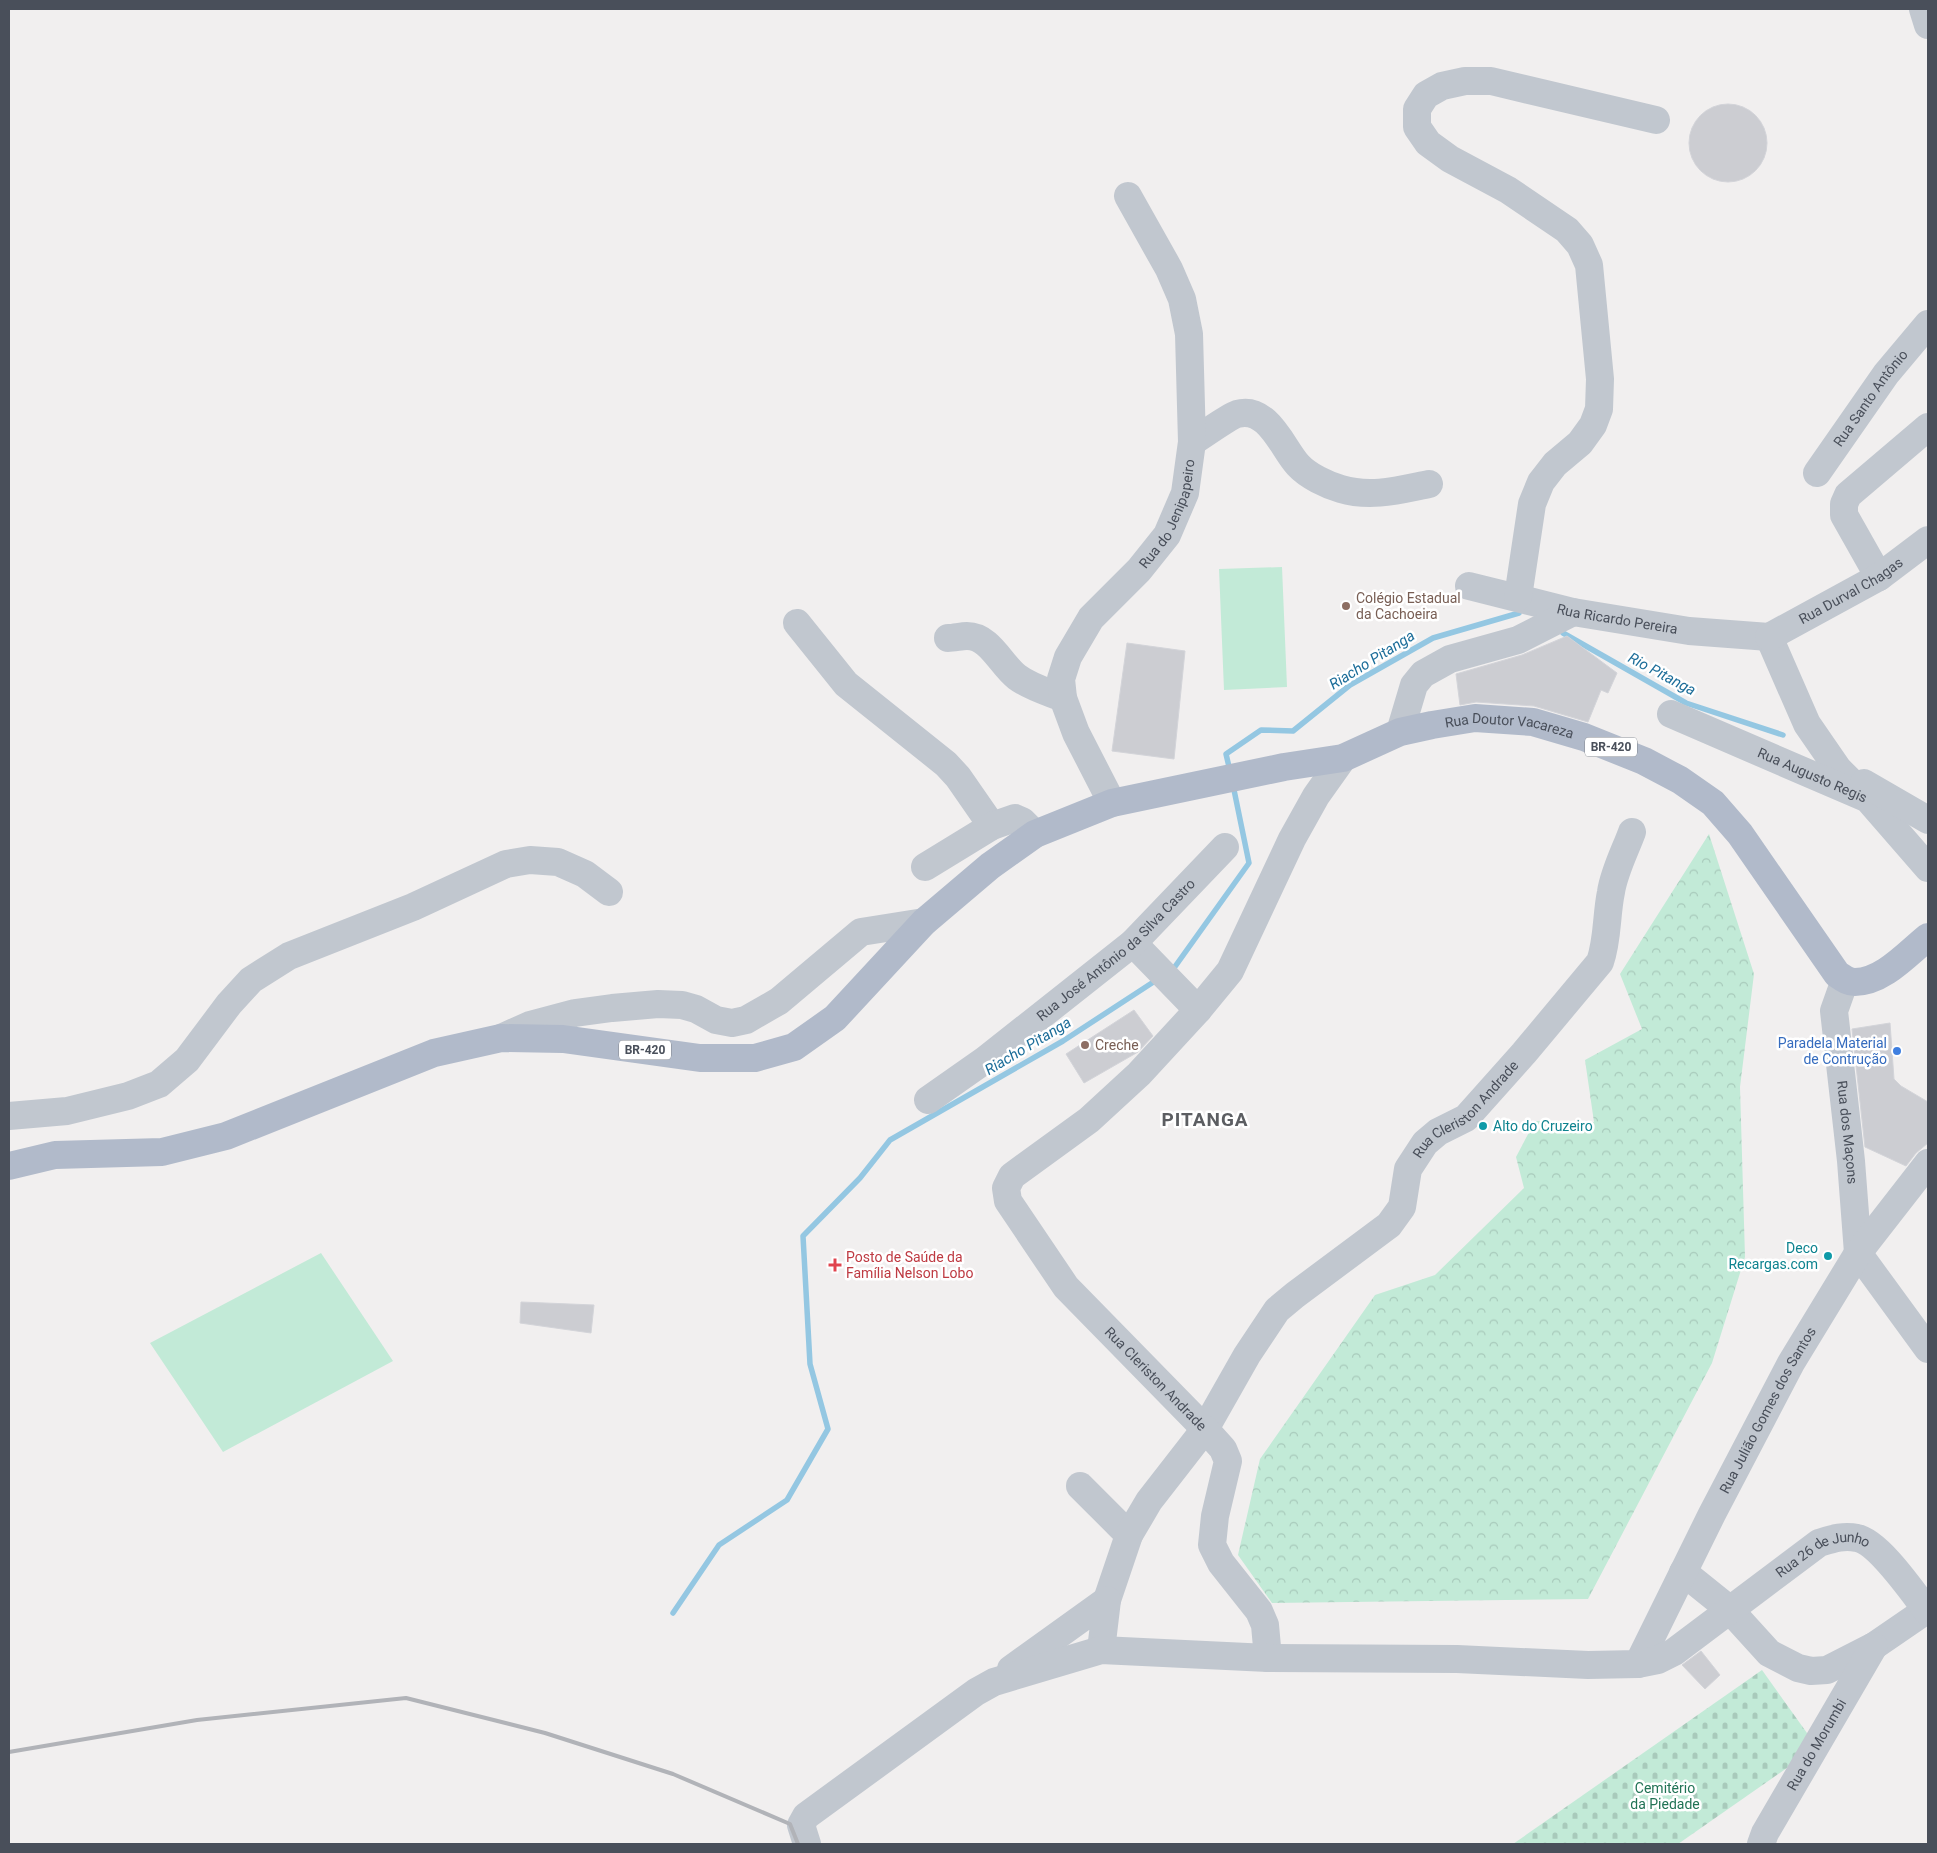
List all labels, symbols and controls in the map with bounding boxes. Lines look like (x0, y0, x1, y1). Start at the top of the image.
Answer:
street label: Rua Santo Antônio (1830, 347, 1911, 449)
street label: Rua do Jenipapeiro (1136, 458, 1198, 571)
street label: Rua Durval Chagas (1796, 554, 1906, 627)
place label: Colégio Estadual da Cachoeira (1356, 590, 1461, 622)
marker: Colégio Estadual da Cachoeira (1340, 600, 1352, 612)
street label: Rua Ricardo Pereira (1555, 600, 1679, 637)
water label: Riacho Pitanga (1326, 626, 1418, 693)
water label: Rio Pitanga (1625, 649, 1699, 699)
street label: Rua Doutor Vacareza (1444, 710, 1576, 742)
road number: BR-420 (1585, 738, 1637, 756)
street label: Rua Augusto Regis (1755, 744, 1870, 806)
street label: Rua José Antônio da Silva Castro (1034, 875, 1198, 1024)
water label: Riacho Pitanga (982, 1013, 1075, 1079)
place label: Paradela Material de Contrução (1778, 1035, 1887, 1067)
place label: Creche (1095, 1037, 1139, 1053)
marker: Creche (1079, 1039, 1091, 1051)
road number: BR-420 (619, 1040, 671, 1060)
marker: Paradela Material de Contrução (1891, 1045, 1903, 1057)
street label: Rua Cleriston Andrade (1409, 1057, 1521, 1161)
street label: Rua dos Maçons (1834, 1080, 1861, 1185)
district label: PITANGA (1161, 1108, 1249, 1131)
place label: Alto do Cruzeiro (1493, 1118, 1593, 1134)
marker: Alto do Cruzeiro (1477, 1120, 1489, 1132)
place label: Deco Recargas.com (1728, 1240, 1818, 1272)
place label: Posto de Saúde da Família Nelson Lobo (846, 1249, 973, 1281)
marker: Deco Recargas.com (1822, 1250, 1834, 1262)
marker: Posto de Saúde da Família Nelson Lobo (828, 1258, 842, 1272)
street label: Rua Cleriston Andrade (1102, 1324, 1210, 1434)
street label: Rua Julião Gomes dos Santos (1716, 1324, 1819, 1496)
street label: Rua 26 de Junho (1773, 1529, 1873, 1581)
street label: Rua do Morumbi (1784, 1696, 1849, 1793)
park label: Cemitério da Piedade (1630, 1780, 1700, 1812)

